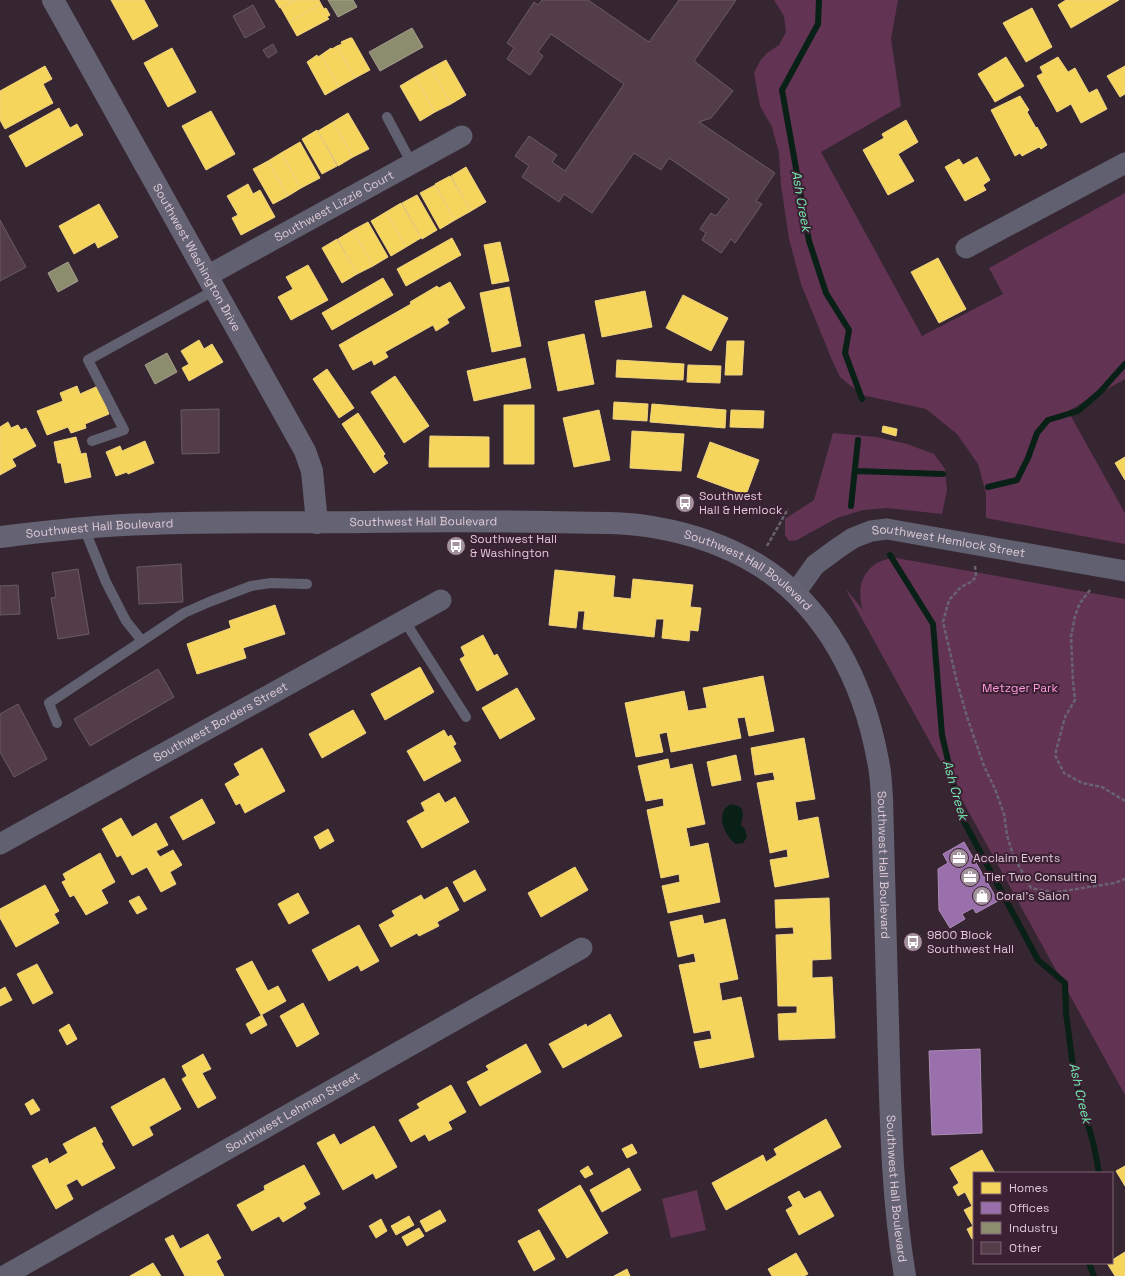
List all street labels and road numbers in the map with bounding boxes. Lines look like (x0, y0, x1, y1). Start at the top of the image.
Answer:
street label: Southwest Lizzie Court (271, 167, 397, 246)
street label: Southwest Washington Drive (149, 181, 245, 334)
street label: Southwest Hall Boulevard (349, 513, 497, 530)
street label: Southwest Hall Boulevard (25, 515, 174, 542)
street label: Southwest Hemlock Street (871, 521, 1027, 561)
street label: Southwest Hall Boulevard (682, 526, 815, 614)
street label: Southwest Borders Street (150, 678, 291, 766)
street label: Southwest Hall Boulevard (874, 790, 893, 939)
street label: Southwest Lehman Street (223, 1068, 363, 1157)
street label: Southwest Hall Boulevard (883, 1114, 911, 1263)

